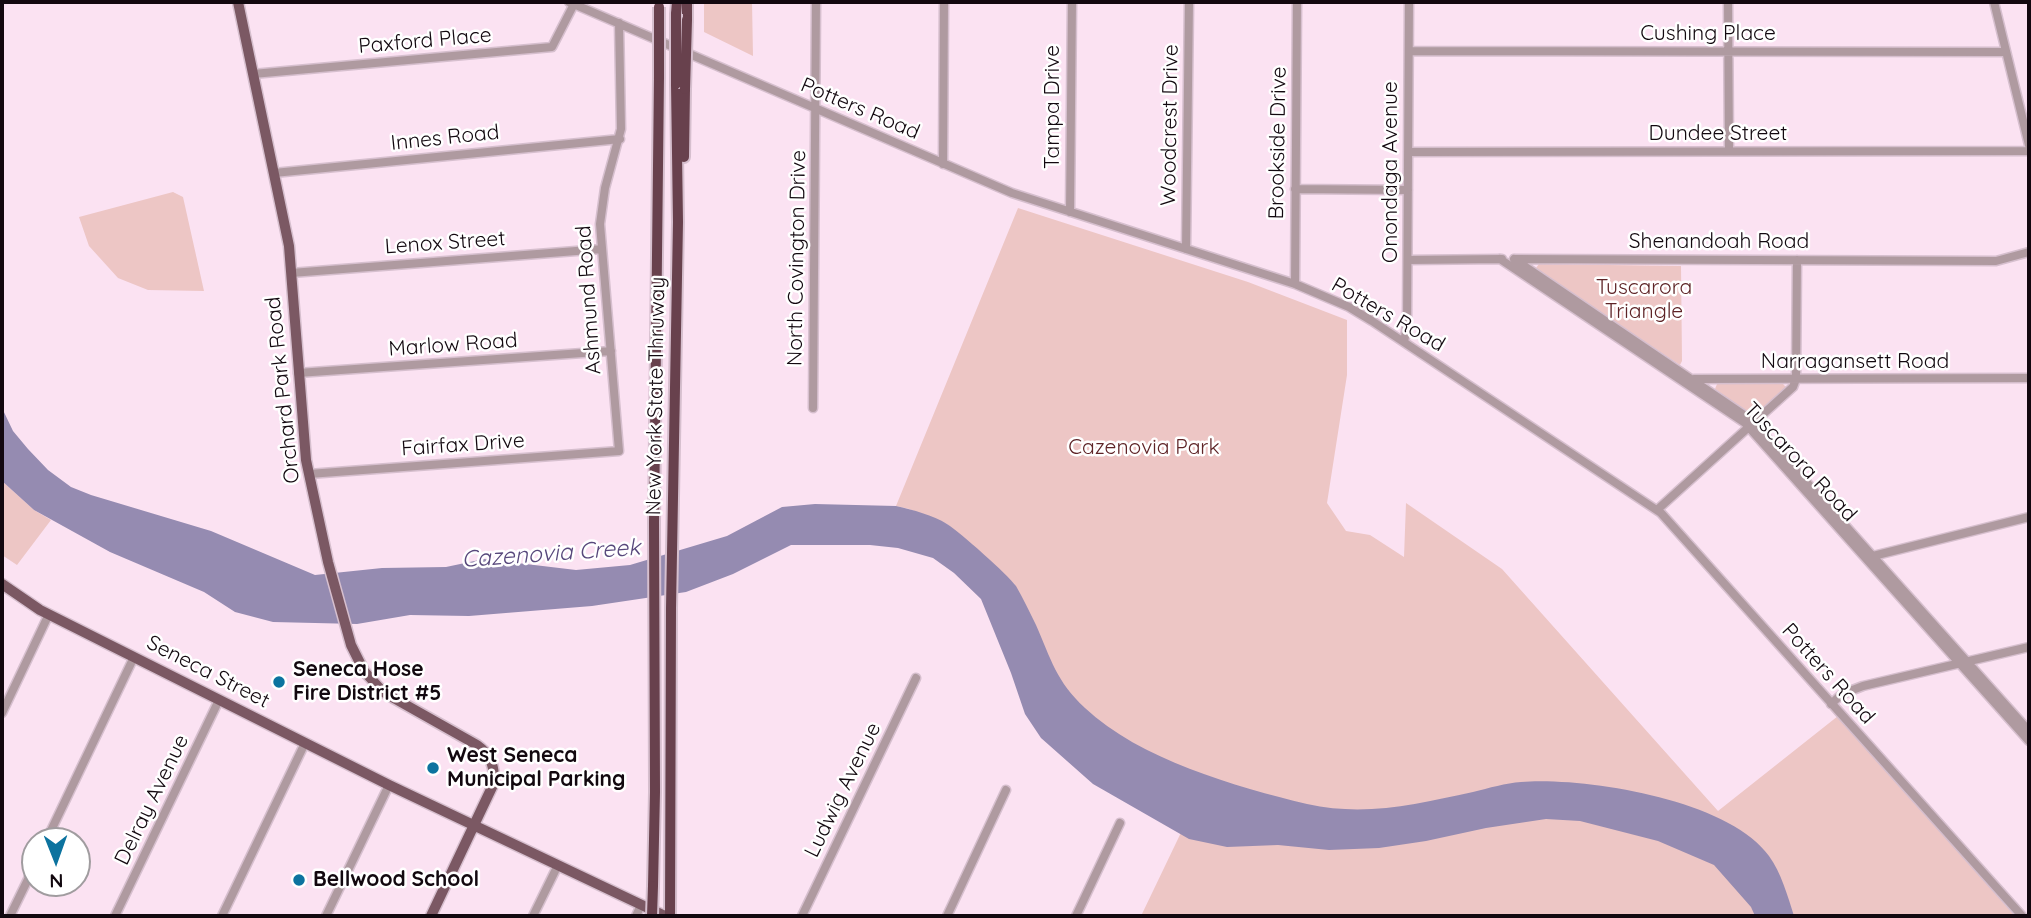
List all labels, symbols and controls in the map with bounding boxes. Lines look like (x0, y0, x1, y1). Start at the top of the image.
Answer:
street label: Cushing Place (1640, 21, 1776, 47)
street label: Paxford Place (357, 23, 493, 59)
street label: Woodcrest Drive (1156, 44, 1184, 206)
street label: Tampa Drive (1040, 45, 1066, 169)
street label: Brookside Drive (1264, 66, 1292, 220)
street label: Potters Road (797, 73, 923, 145)
street label: Onondaga Avenue (1378, 81, 1404, 263)
street label: Innes Road (389, 120, 501, 156)
street label: Dundee Street (1649, 121, 1787, 147)
street label: North Covington Drive (783, 150, 811, 366)
street label: Ashmund Road (571, 225, 607, 375)
street label: Lenox Street (384, 226, 506, 260)
street label: Shenandoah Road (1629, 229, 1809, 255)
street label: Potters Road (1327, 272, 1449, 358)
park label: Tuscarora Triangle (1596, 275, 1692, 325)
street label: New York State Thruway (641, 276, 671, 516)
street label: Orchard Park Road (261, 295, 305, 485)
street label: Marlow Road (388, 328, 518, 362)
street label: Narragansett Road (1761, 349, 1949, 375)
street label: Tuscarora Road (1738, 397, 1862, 527)
street label: Fairfax Drive (401, 428, 525, 462)
park label: Cazenovia Park (1068, 435, 1220, 461)
water label: Cazenovia Creek (461, 534, 641, 574)
street label: Potters Road (1776, 618, 1880, 730)
street label: Seneca Street (142, 630, 274, 714)
place label: Seneca Hose Fire District #5 (293, 657, 441, 707)
marker: Seneca Hose Fire District #5 (271, 674, 287, 690)
street label: Ludwig Avenue (800, 719, 886, 861)
street label: Delray Avenue (110, 731, 194, 869)
place label: West Seneca Municipal Parking (447, 743, 625, 793)
marker: West Seneca Municipal Parking (425, 760, 441, 776)
north arrow (21, 827, 91, 897)
place label: Bellwood School (313, 867, 479, 893)
text: N (49, 869, 64, 893)
marker: Bellwood School (291, 872, 307, 888)

